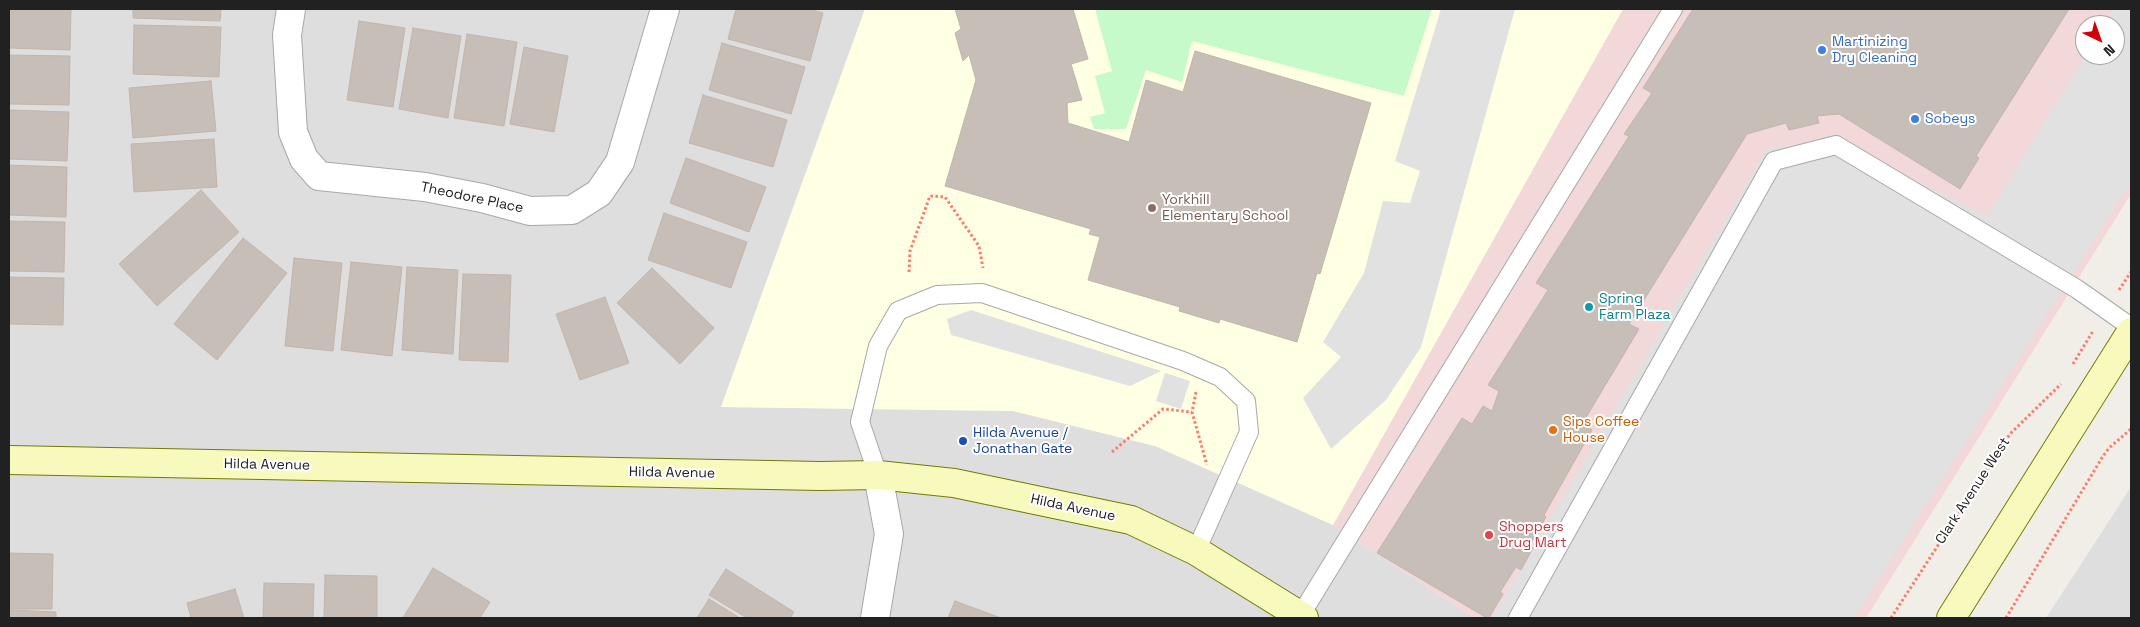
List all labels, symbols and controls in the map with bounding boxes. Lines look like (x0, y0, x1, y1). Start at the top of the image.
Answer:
north arrow (2075, 15, 2125, 65)
place label: Martinizing Dry Cleaning (1832, 34, 1917, 66)
text: N (2100, 41, 2119, 60)
marker: Martinizing Dry Cleaning (1816, 44, 1828, 56)
place label: Sobeys (1925, 111, 1975, 127)
marker: Sobeys (1909, 113, 1921, 125)
street label: Theodore Place (419, 179, 525, 217)
place label: Yorkhill Elementary School (1162, 192, 1288, 224)
marker: Yorkhill Elementary School (1146, 202, 1158, 214)
place label: Spring Farm Plaza (1599, 291, 1671, 324)
marker: Spring Farm Plaza (1583, 301, 1595, 313)
place label: Sips Coffee House (1563, 414, 1639, 447)
marker: Sips Coffee House (1547, 424, 1559, 436)
place label: Hilda Avenue / Jonathan Gate (973, 425, 1072, 458)
street label: Clark Avenue West (1932, 434, 2014, 548)
marker: Hilda Avenue / Jonathan Gate (957, 435, 969, 447)
street label: Hilda Avenue (224, 456, 310, 474)
street label: Hilda Avenue (629, 464, 715, 482)
street label: Hilda Avenue (1029, 491, 1117, 525)
place label: Shoppers Drug Mart (1499, 519, 1567, 552)
marker: Shoppers Drug Mart (1483, 529, 1495, 541)

